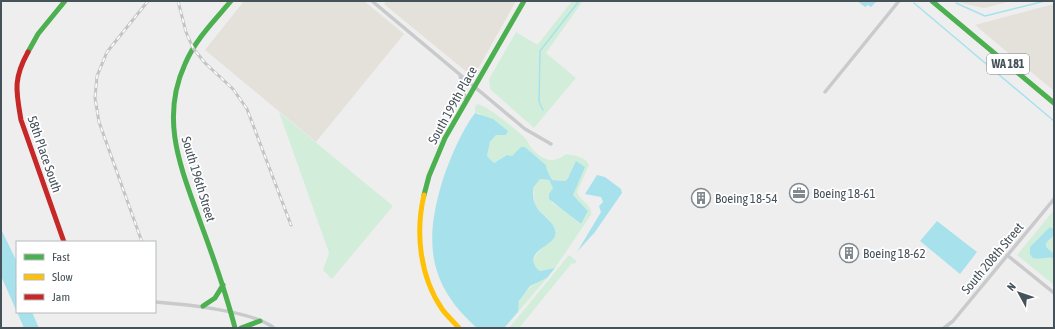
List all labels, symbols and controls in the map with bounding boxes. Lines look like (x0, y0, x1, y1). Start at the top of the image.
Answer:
road number: WA 181 (987, 54, 1029, 74)
street label: South 199th Place (425, 64, 480, 147)
street label: 58th Place South (24, 114, 65, 195)
street label: South 196th Street (178, 135, 219, 224)
office icon: Boeing 18-61 (788, 182, 810, 204)
place label: Boeing 18-61 (813, 186, 876, 201)
building icon: Boeing 18-54 (690, 187, 712, 209)
place label: Boeing 18-54 (715, 191, 778, 206)
street label: South 208th Street (958, 219, 1027, 297)
legend (16, 241, 156, 313)
building icon: Boeing 18-62 (838, 242, 860, 264)
place label: Boeing 18-62 (863, 246, 926, 261)
text: Fast (52, 250, 70, 264)
text: Slow (52, 270, 73, 284)
north arrow (999, 273, 1039, 313)
text: N (1005, 280, 1018, 293)
text: Jam (52, 290, 70, 304)

